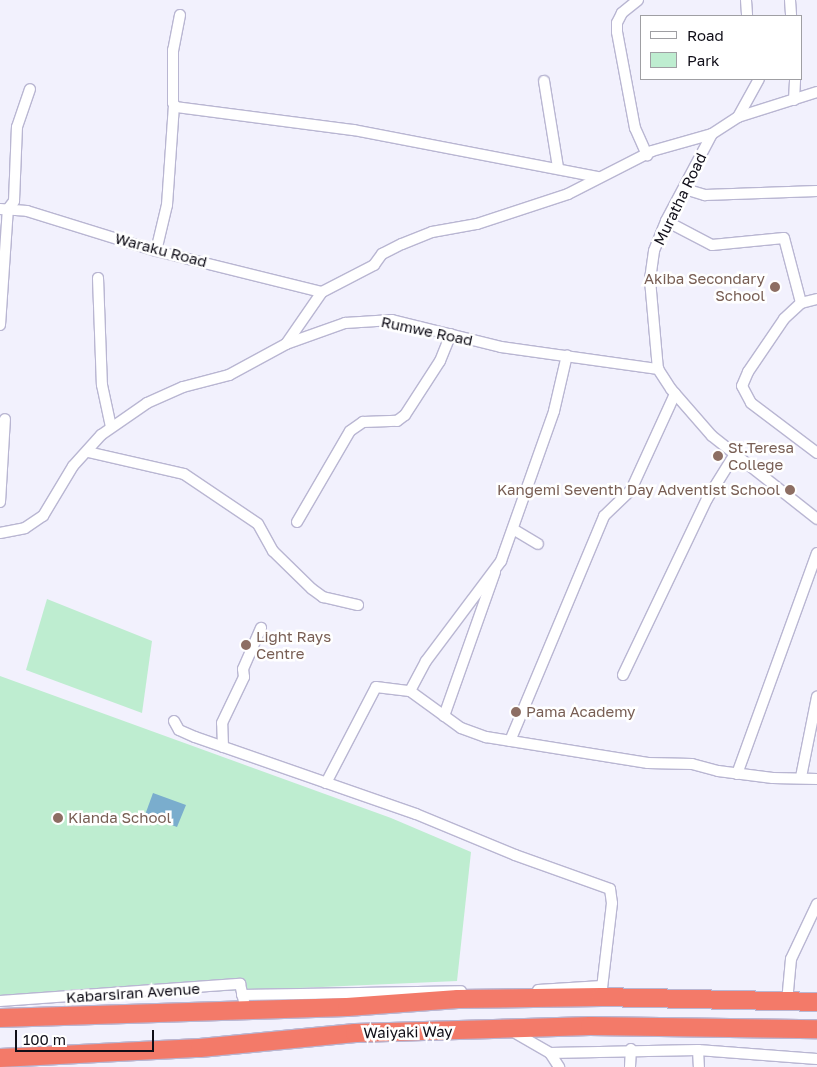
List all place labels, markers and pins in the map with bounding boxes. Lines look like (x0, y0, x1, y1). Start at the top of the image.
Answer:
place label: Akiba Secondary School (644, 269, 765, 304)
marker: Akiba Secondary School (769, 281, 781, 293)
place label: St.Teresa College (728, 438, 794, 473)
marker: St.Teresa College (712, 450, 724, 462)
place label: Kangemi Seventh Day Adventist School (497, 481, 780, 499)
marker: Kangemi Seventh Day Adventist School (784, 484, 796, 496)
place label: Light Rays Centre (256, 627, 331, 662)
marker: Light Rays Centre (240, 639, 252, 651)
place label: Pama Academy (526, 703, 635, 721)
marker: Pama Academy (510, 706, 522, 718)
place label: Kianda School (68, 809, 171, 827)
marker: Kianda School (52, 812, 64, 824)

